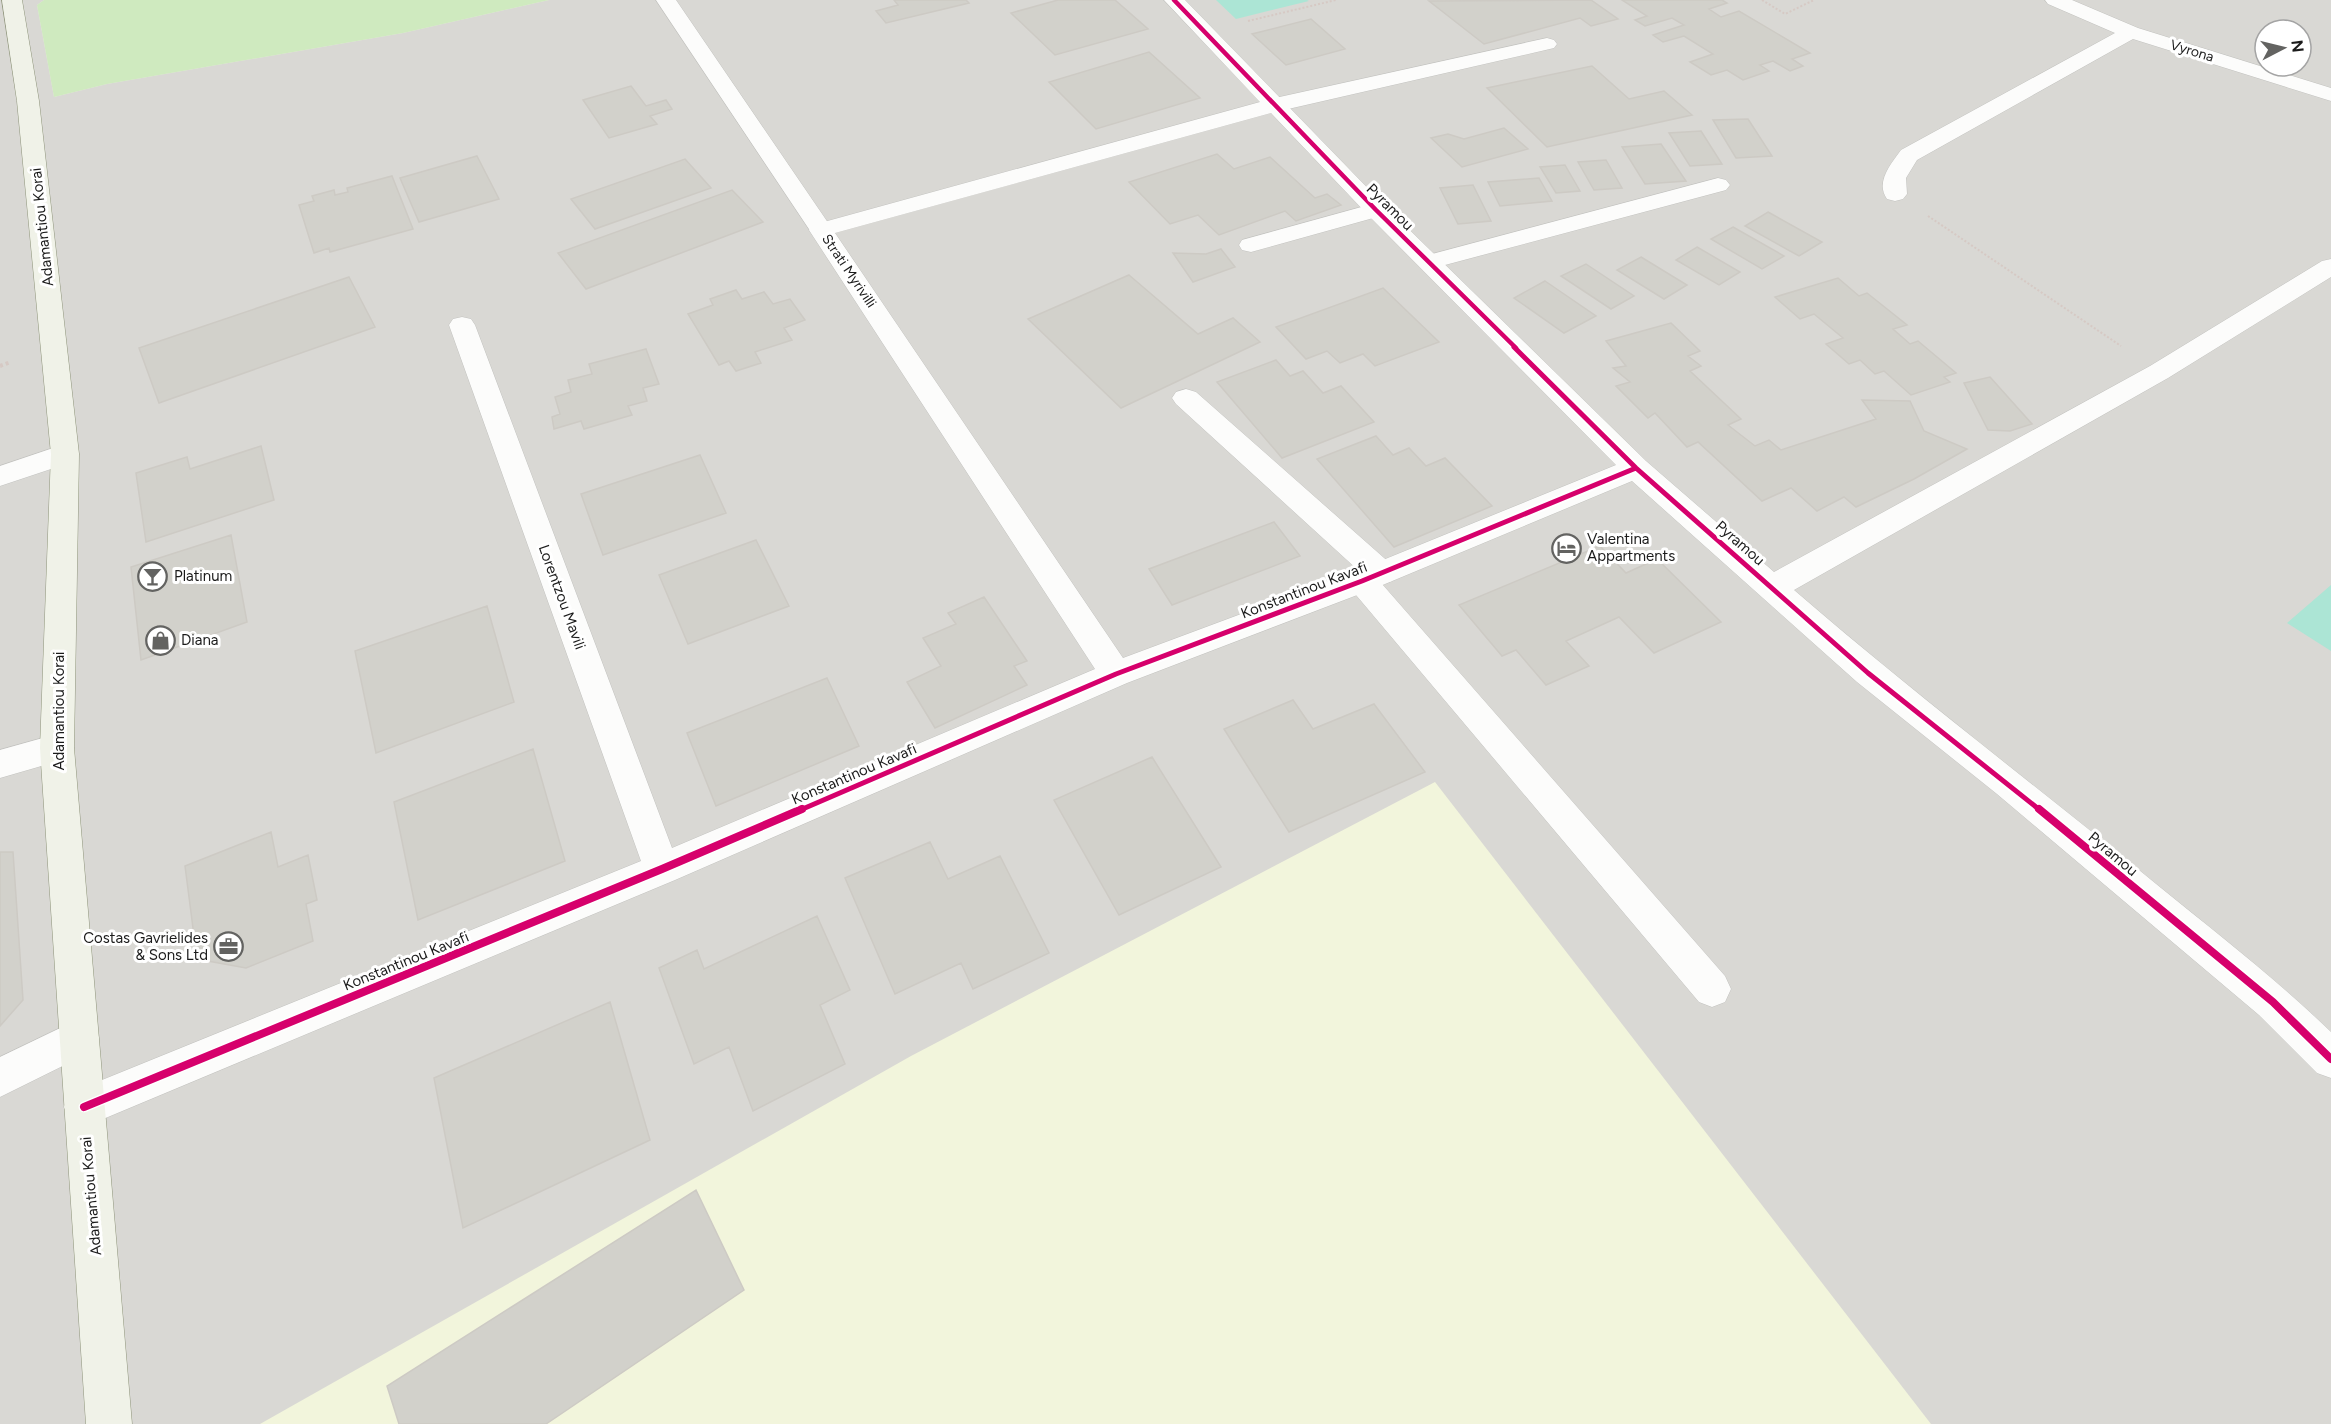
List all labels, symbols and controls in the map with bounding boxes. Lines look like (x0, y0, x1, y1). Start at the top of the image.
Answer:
north arrow (2253, 18, 2313, 78)
street label: Vyrona (2168, 36, 2216, 66)
text: N (2287, 39, 2308, 54)
street label: Adamantiou Korai (27, 167, 57, 287)
street label: Pyramou (1363, 180, 1417, 234)
street label: Strati Myrivilli (818, 231, 880, 311)
street label: Pyramou (1712, 517, 1768, 569)
place label: Valentina Appartments (1587, 530, 1675, 565)
hotel icon: Valentina Appartments (1550, 532, 1582, 564)
street label: Lorentzou Mavili (535, 542, 589, 652)
street label: Konstantinou Kavafi (1238, 558, 1370, 622)
bar icon: Platinum (137, 560, 169, 592)
place label: Platinum (174, 567, 232, 585)
shop icon: Diana (144, 624, 176, 656)
place label: Diana (181, 631, 218, 649)
street label: Adamantiou Korai (50, 651, 68, 771)
street label: Konstantinou Kavafi (789, 740, 919, 808)
street label: Pyramou (2085, 828, 2141, 880)
street label: Konstantinou Kavafi (341, 928, 471, 994)
place label: Costas Gavrielides & Sons Ltd (83, 929, 208, 964)
office icon: Costas Gavrielides & Sons Ltd (213, 931, 245, 963)
street label: Adamantiou Korai (77, 1136, 105, 1256)

